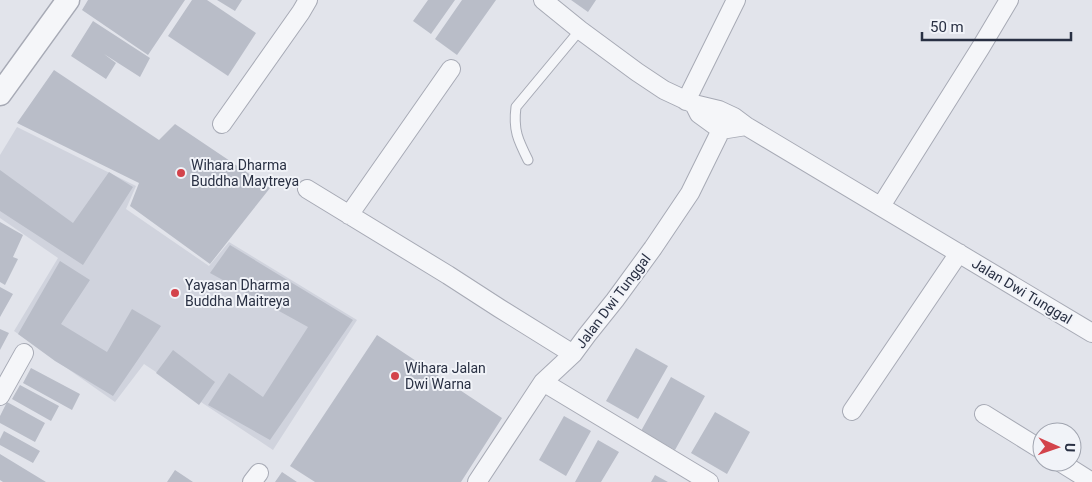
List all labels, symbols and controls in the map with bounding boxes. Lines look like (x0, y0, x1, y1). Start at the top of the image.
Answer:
scale bar (922, 10, 1071, 42)
text: 50 m (930, 18, 964, 36)
place label: Wihara Dharma Buddha Maytreya (191, 157, 299, 189)
marker: Wihara Dharma Buddha Maytreya (175, 167, 187, 179)
street label: Jalan Dwi Tunggal (572, 251, 654, 351)
street label: Jalan Dwi Tunggal (969, 255, 1075, 327)
place label: Yayasan Dharma Buddha Maitreya (185, 277, 290, 309)
marker: Yayasan Dharma Buddha Maitreya (169, 287, 181, 299)
place label: Wihara Jalan Dwi Warna (405, 360, 486, 392)
marker: Wihara Jalan Dwi Warna (389, 370, 401, 382)
north arrow (1032, 422, 1082, 472)
text: U (1062, 443, 1078, 452)

